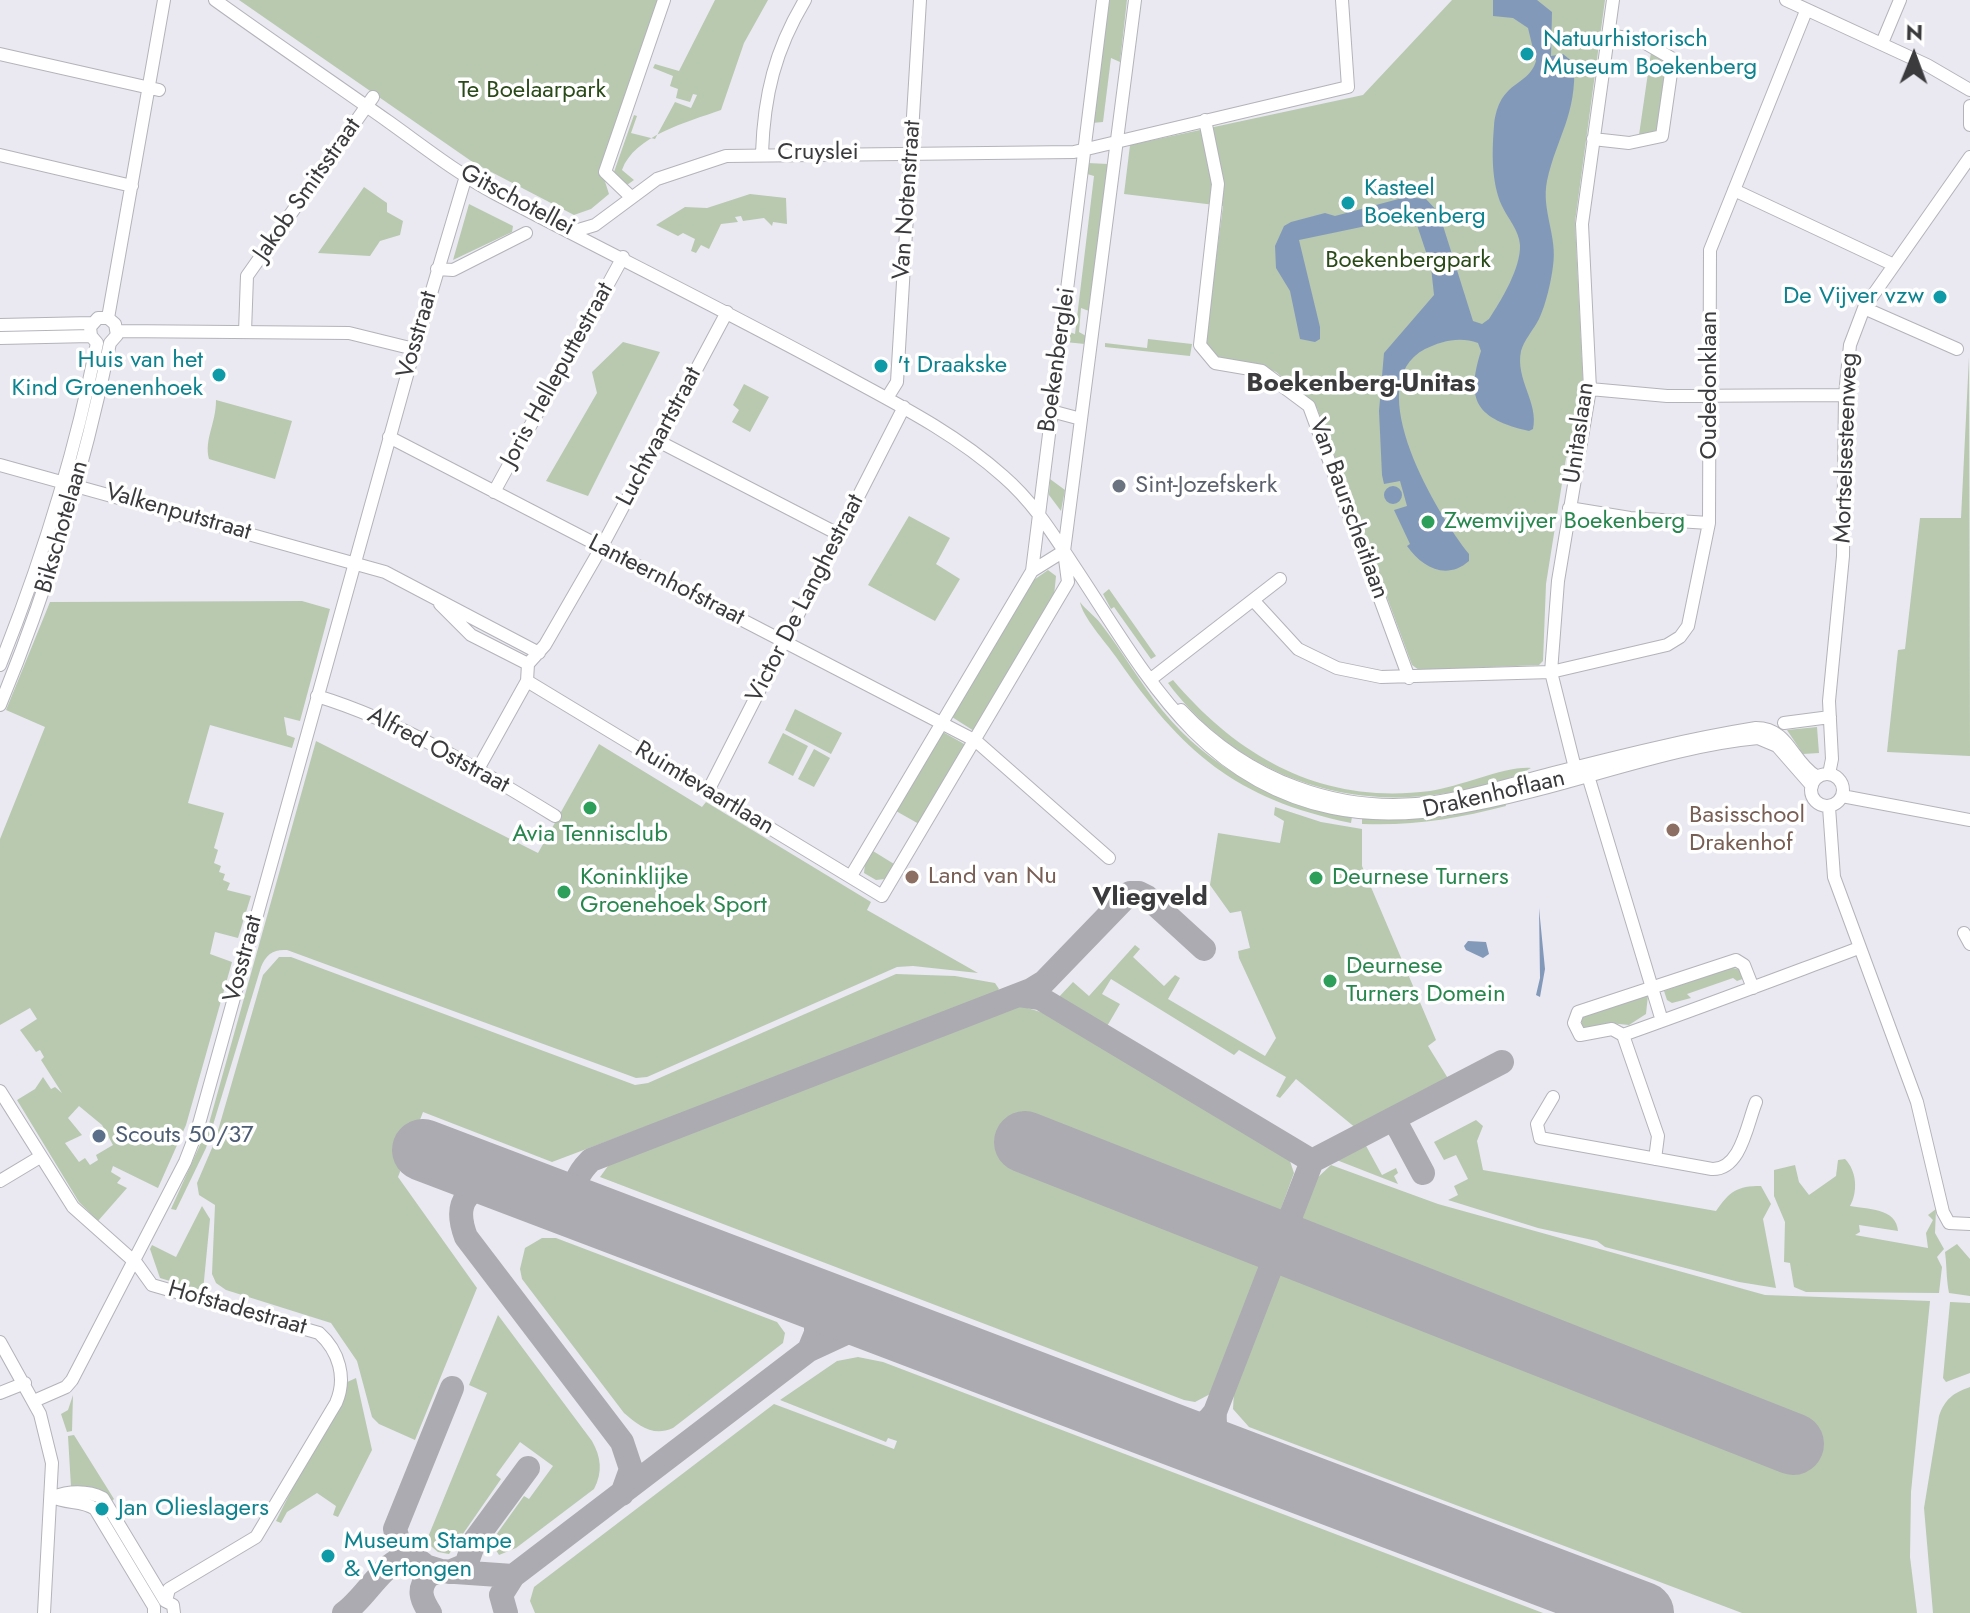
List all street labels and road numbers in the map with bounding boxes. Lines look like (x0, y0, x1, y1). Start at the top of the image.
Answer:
street label: Jakob Smitsstraat (248, 113, 368, 267)
street label: Van Notenstraat (888, 119, 928, 281)
street label: Cruyslei (777, 139, 859, 167)
street label: Gitschotellei (455, 159, 579, 243)
street label: Joris Helleputtestraat (496, 278, 620, 472)
street label: Boekenberglei (1034, 286, 1082, 434)
street label: Vosstraat (392, 288, 444, 382)
street label: Oudedonklaan (1696, 311, 1724, 459)
street label: Mortselsesteenweg (1829, 352, 1865, 544)
street label: Luchtvaartstraat (611, 363, 709, 511)
street label: Unitaslaan (1559, 380, 1601, 486)
street label: Van Baurscheitlaan (1302, 415, 1394, 603)
street label: Bikschotelaan (30, 457, 96, 597)
street label: Valkenputstraat (102, 478, 254, 548)
street label: Victor De Langhestraat (741, 490, 871, 708)
street label: Lanteernhofstraat (583, 529, 749, 633)
street label: Alfred Oststraat (362, 702, 514, 800)
street label: Ruimtevaartlaan (629, 736, 779, 842)
street label: Drakenhoflaan (1420, 765, 1568, 825)
street label: Vosstraat (219, 912, 269, 1006)
street label: Hofstadestraat (164, 1275, 310, 1343)

